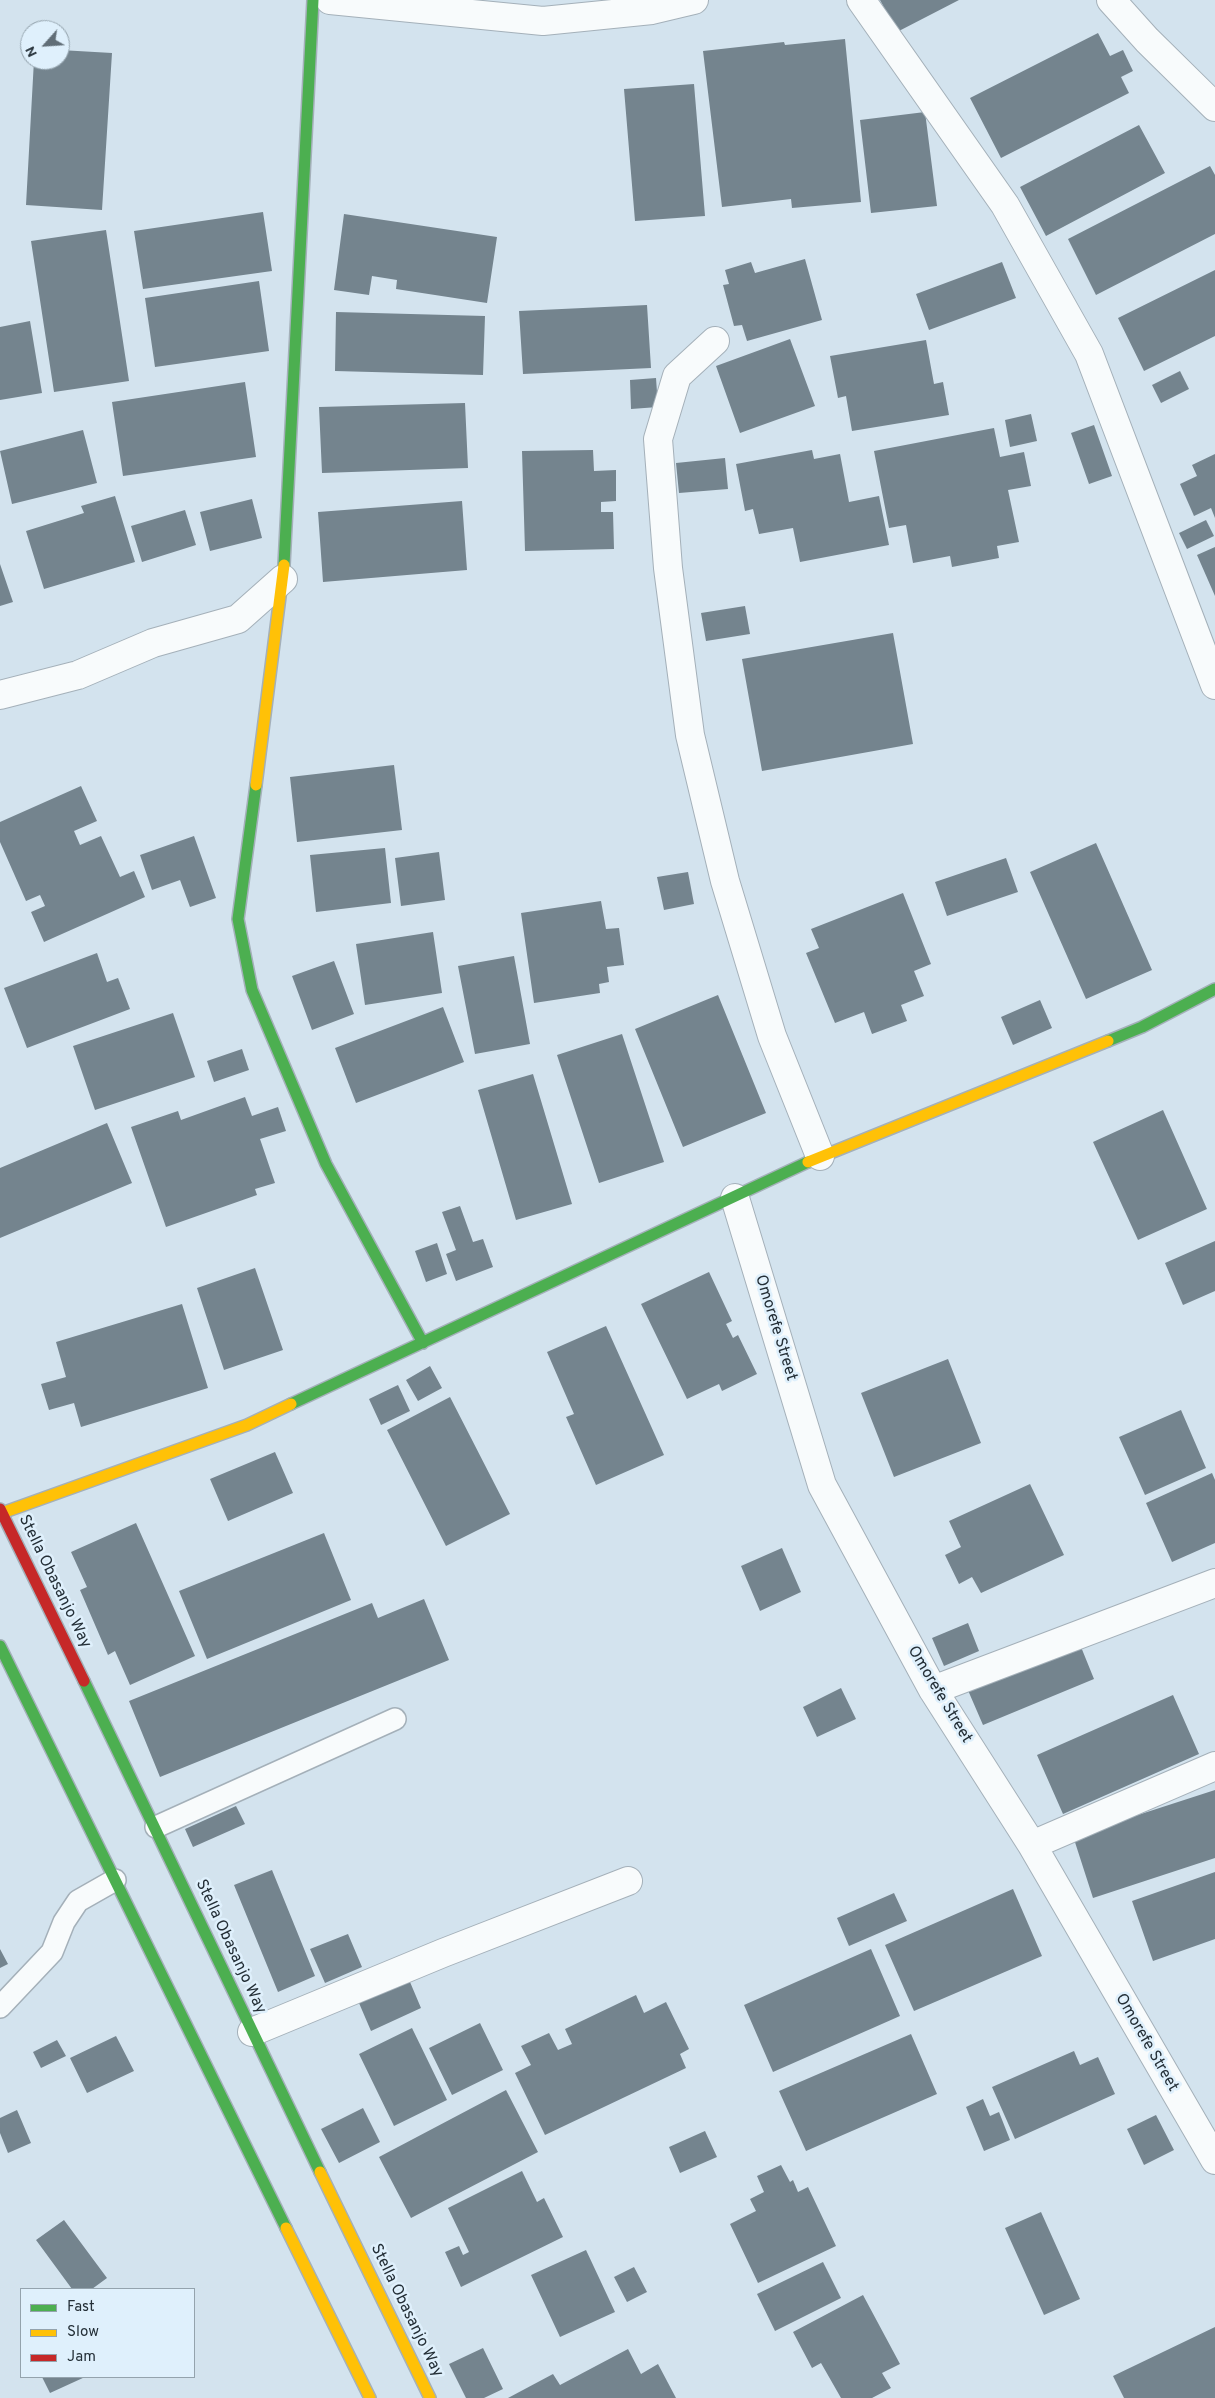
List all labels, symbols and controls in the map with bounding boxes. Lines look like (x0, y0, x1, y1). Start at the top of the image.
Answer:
north arrow (20, 20, 70, 70)
text: N (22, 43, 42, 60)
street label: Omorefe Street (750, 1273, 800, 1383)
street label: Stella Obasanjo Way (13, 1512, 95, 1652)
street label: Omorefe Street (902, 1643, 976, 1747)
street label: Stella Obasanjo Way (190, 1877, 270, 2017)
street label: Omorefe Street (1110, 1991, 1182, 2095)
street label: Stella Obasanjo Way (365, 2241, 447, 2381)
legend (20, 2288, 195, 2378)
text: Fast (67, 2298, 95, 2317)
text: Slow (67, 2323, 99, 2342)
text: Jam (67, 2348, 96, 2367)

